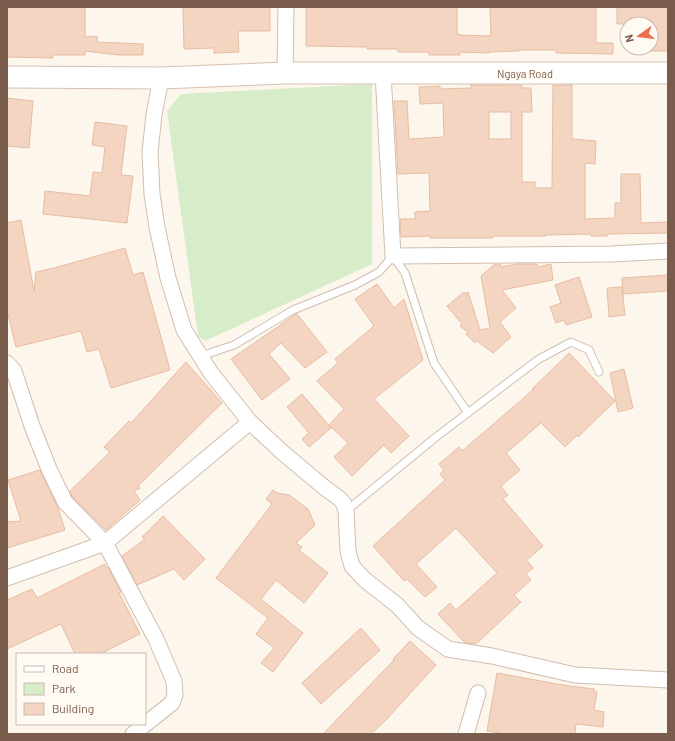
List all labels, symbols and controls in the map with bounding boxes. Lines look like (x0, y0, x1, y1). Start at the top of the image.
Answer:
north arrow (619, 16, 659, 56)
text: N (622, 33, 636, 44)
street label: Ngaya Road (497, 67, 553, 80)
legend (16, 653, 146, 725)
text: Road (52, 661, 79, 675)
text: Park (52, 681, 76, 695)
text: Building (52, 701, 94, 715)

